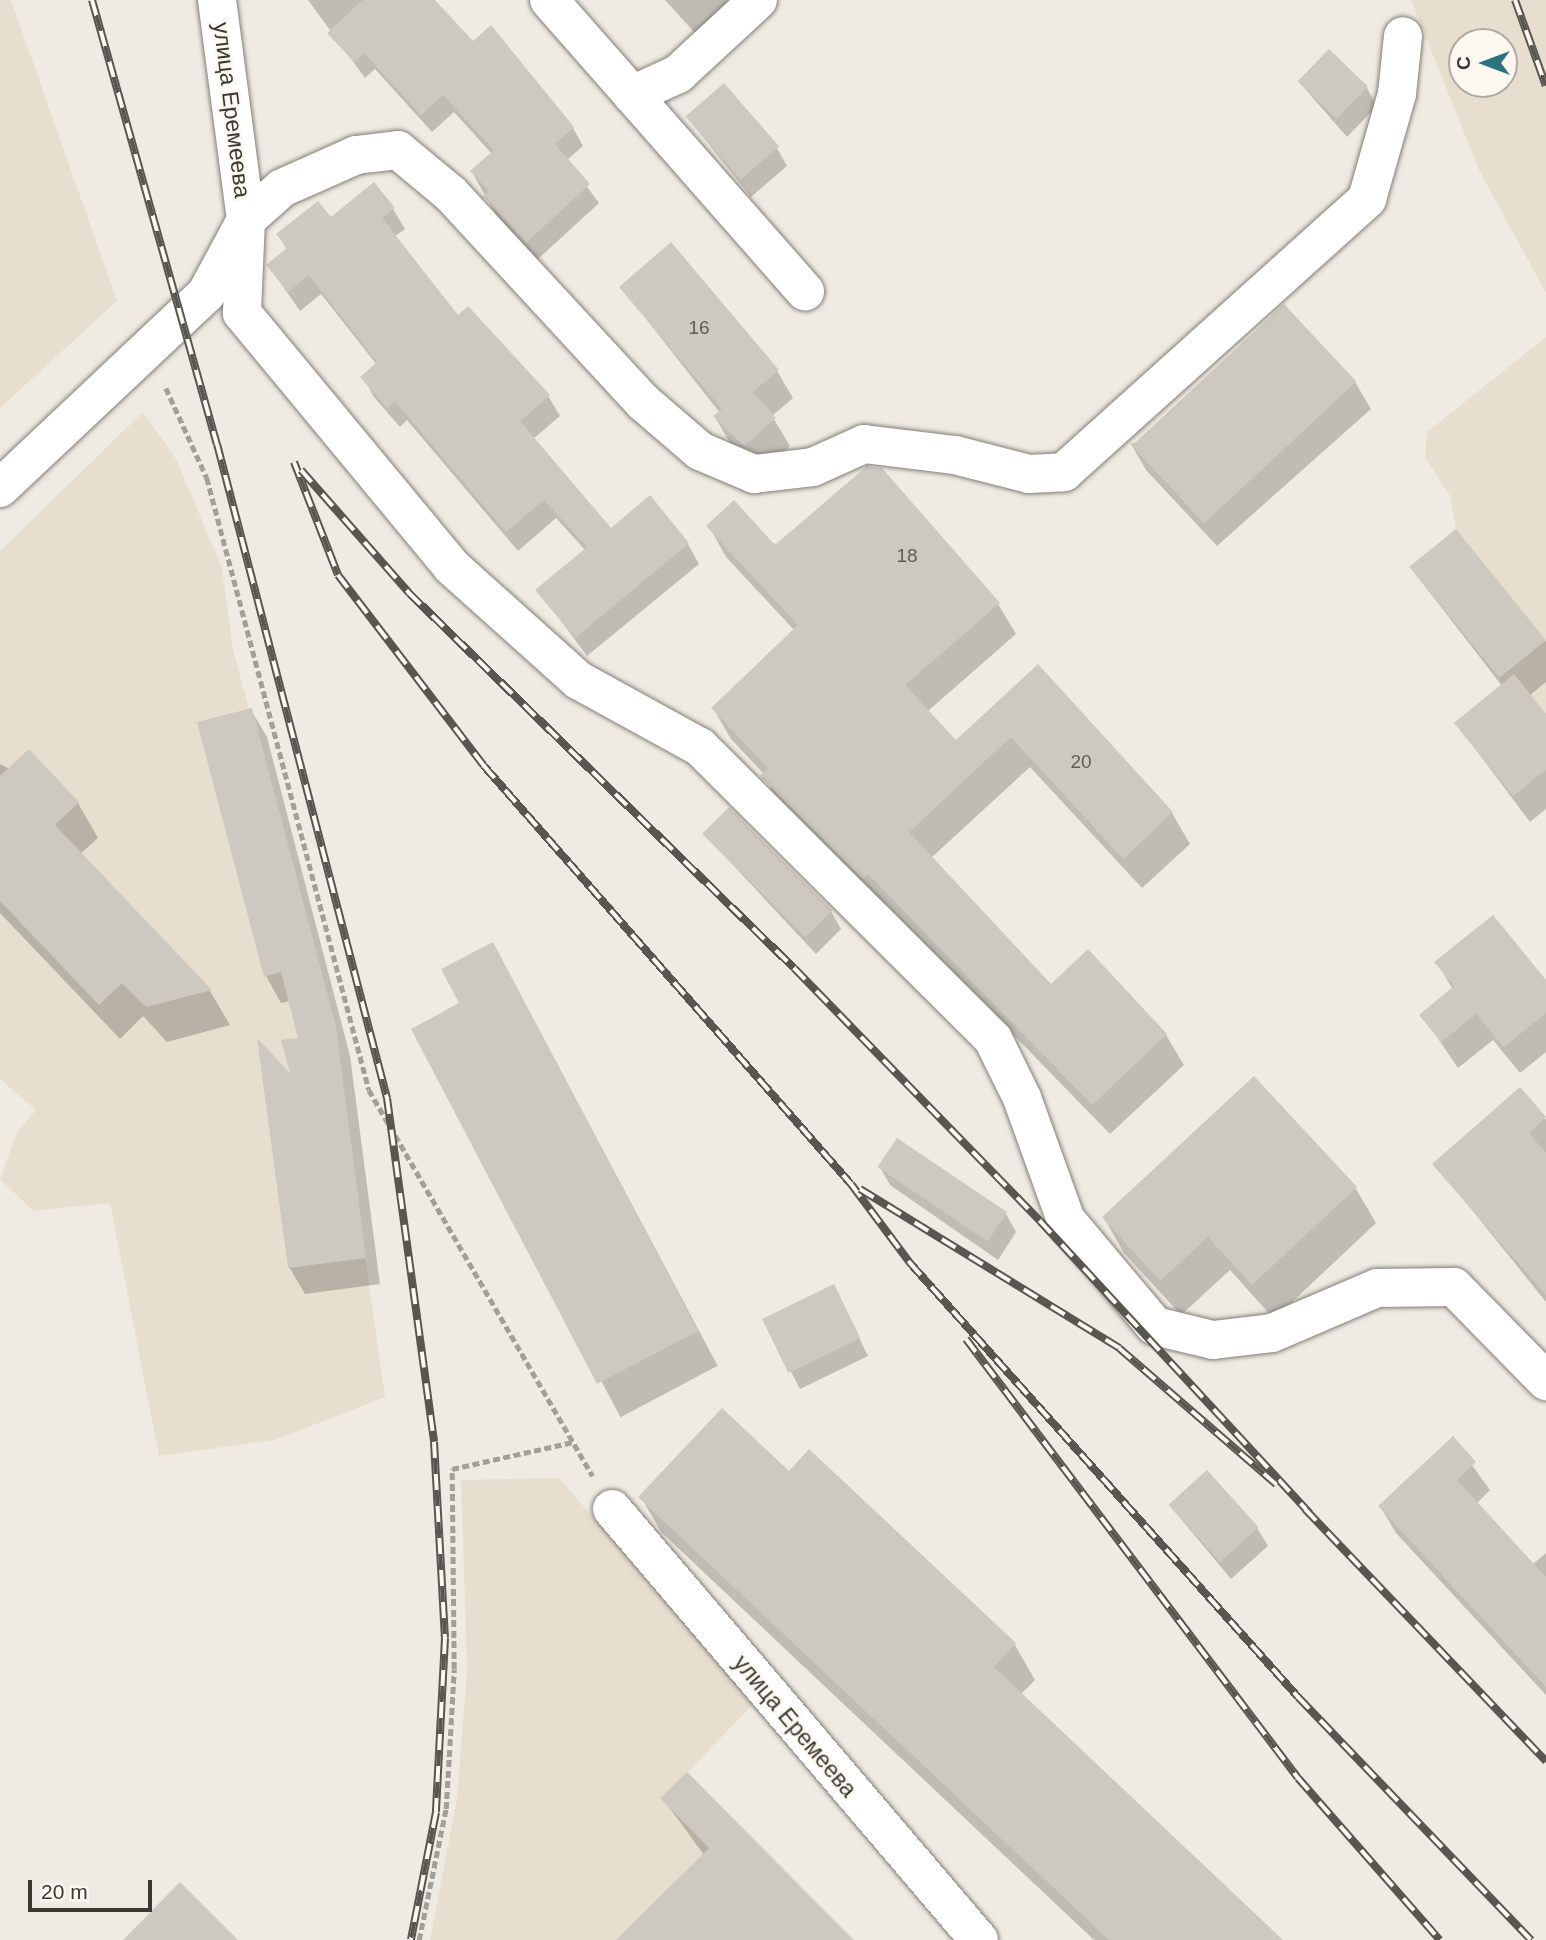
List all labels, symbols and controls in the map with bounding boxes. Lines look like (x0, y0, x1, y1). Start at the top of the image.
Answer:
street label: улица Еремеева (208, 21, 256, 199)
north arrow (1448, 28, 1518, 98)
text: С (1453, 56, 1474, 70)
house number: 16 (688, 317, 710, 339)
house number: 18 (896, 545, 918, 567)
house number: 20 (1070, 751, 1092, 773)
street label: улица Еремеева (728, 1649, 862, 1803)
scale bar (32, 1867, 156, 1911)
text: 20 m (41, 1880, 88, 1903)

